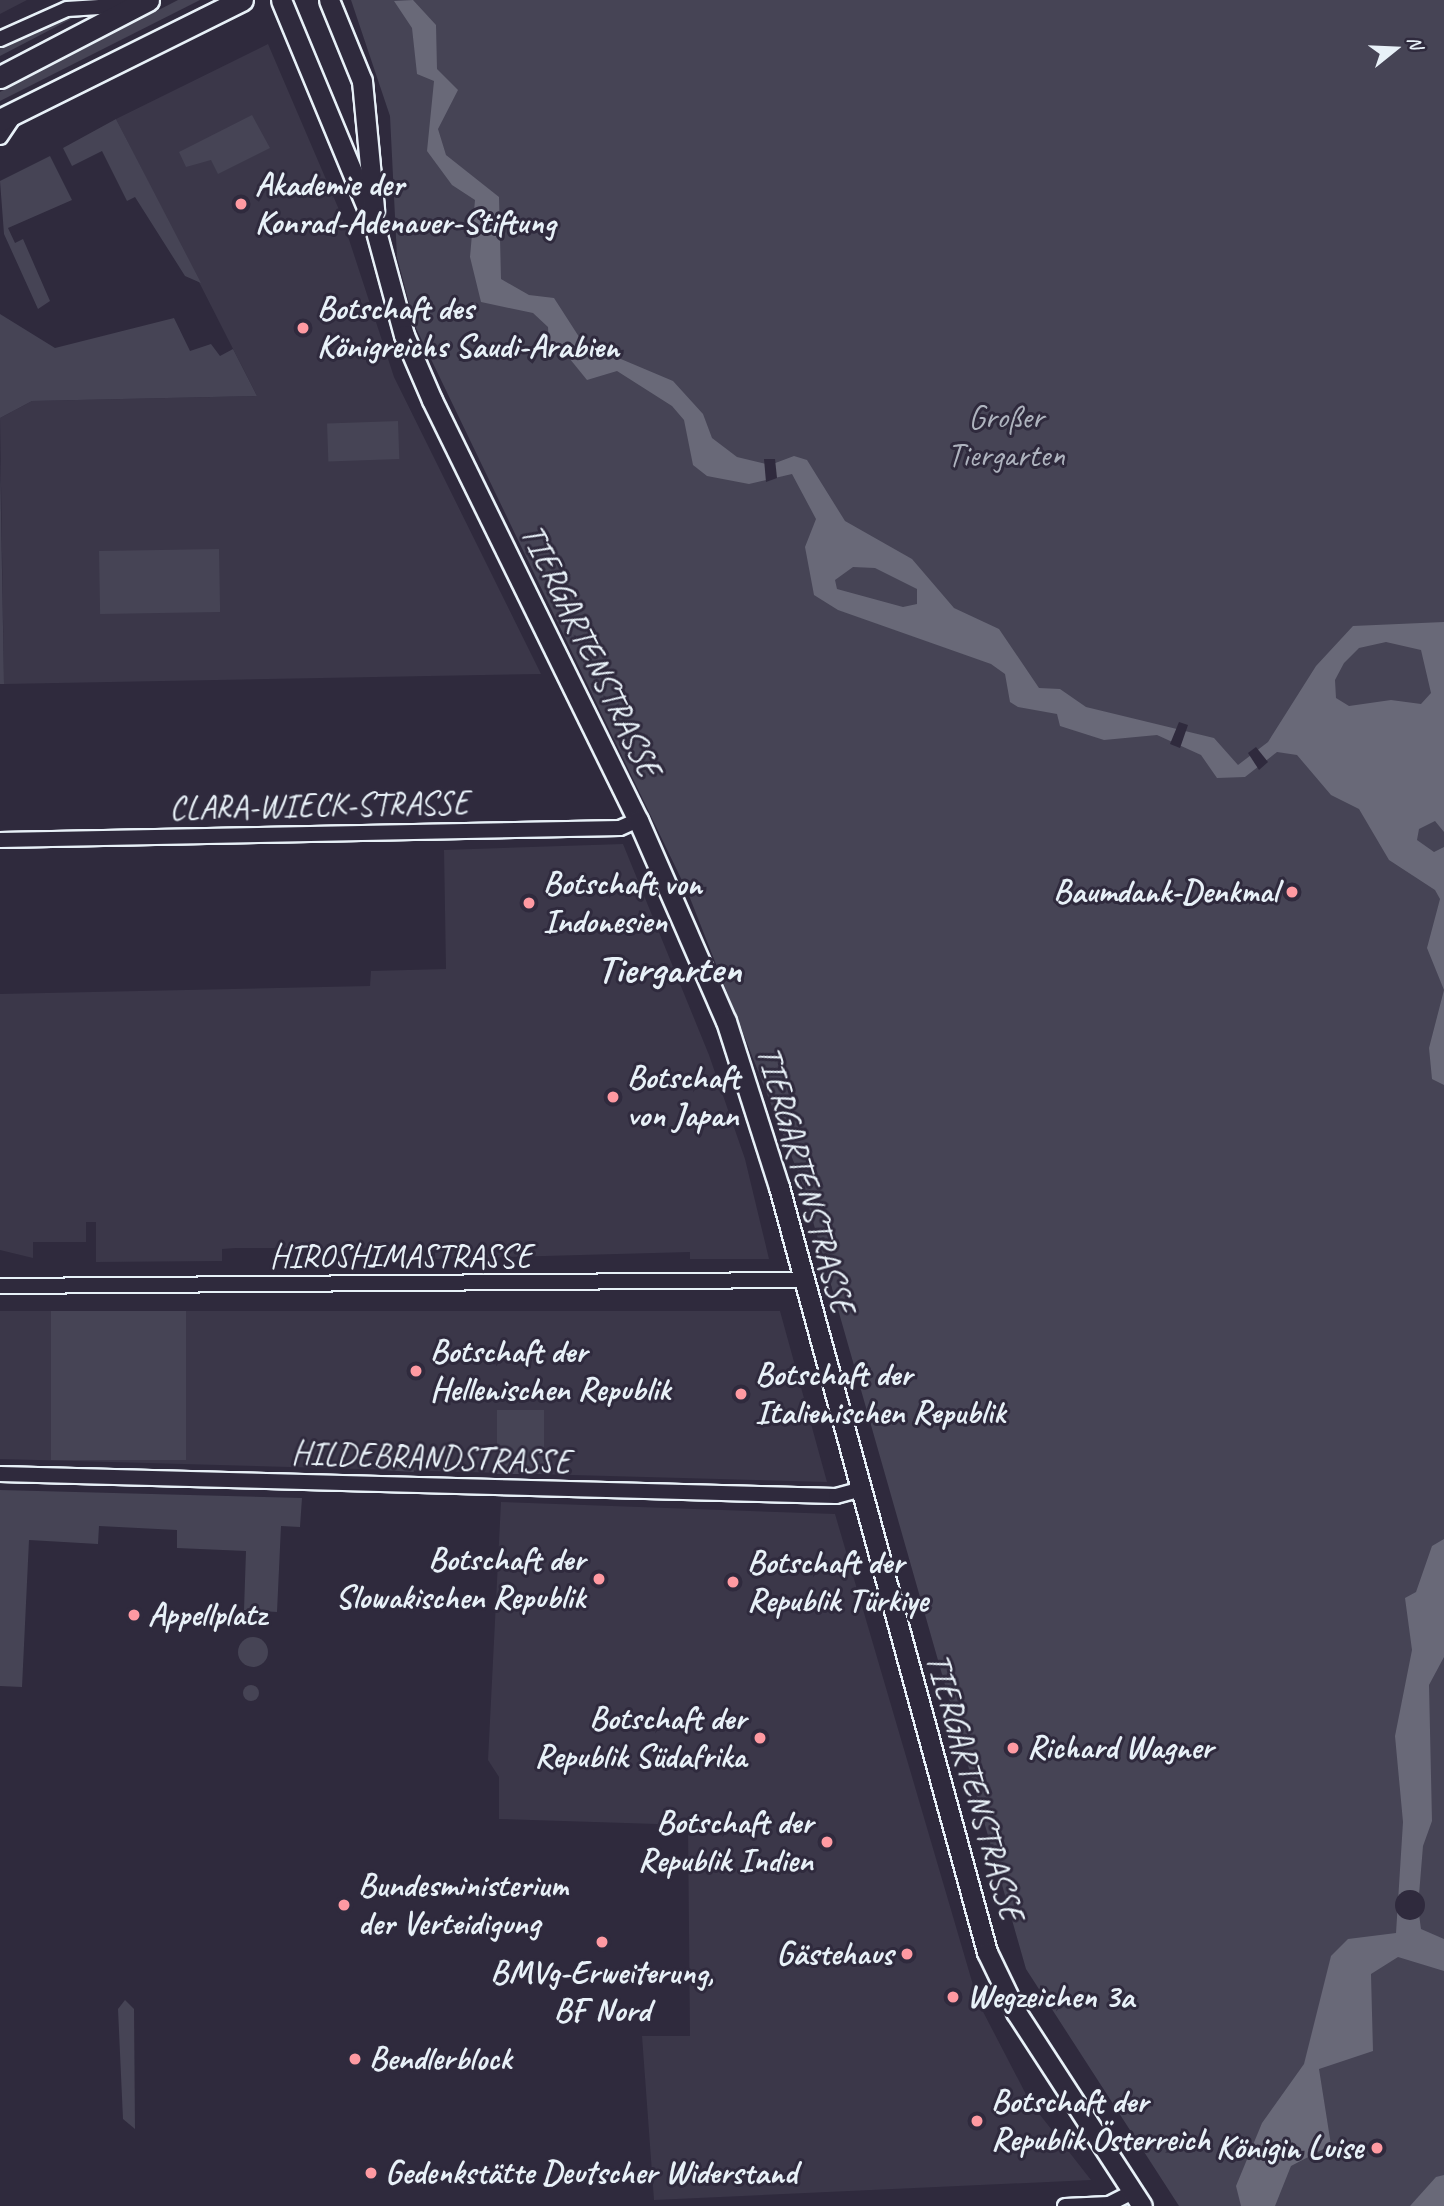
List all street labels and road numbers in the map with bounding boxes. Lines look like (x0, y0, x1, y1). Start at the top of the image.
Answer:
street label: TIERGARTENSTRASSE (512, 518, 668, 784)
street label: CLARA-WIECK-STRASSE (169, 784, 469, 828)
street label: TIERGARTENSTRASSE (748, 1042, 862, 1318)
street label: HIROSHIMASTRASSE (270, 1237, 532, 1277)
street label: HILDEBRANDSTRASSE (291, 1433, 571, 1483)
street label: TIERGARTENSTRASSE (917, 1649, 1031, 1925)

